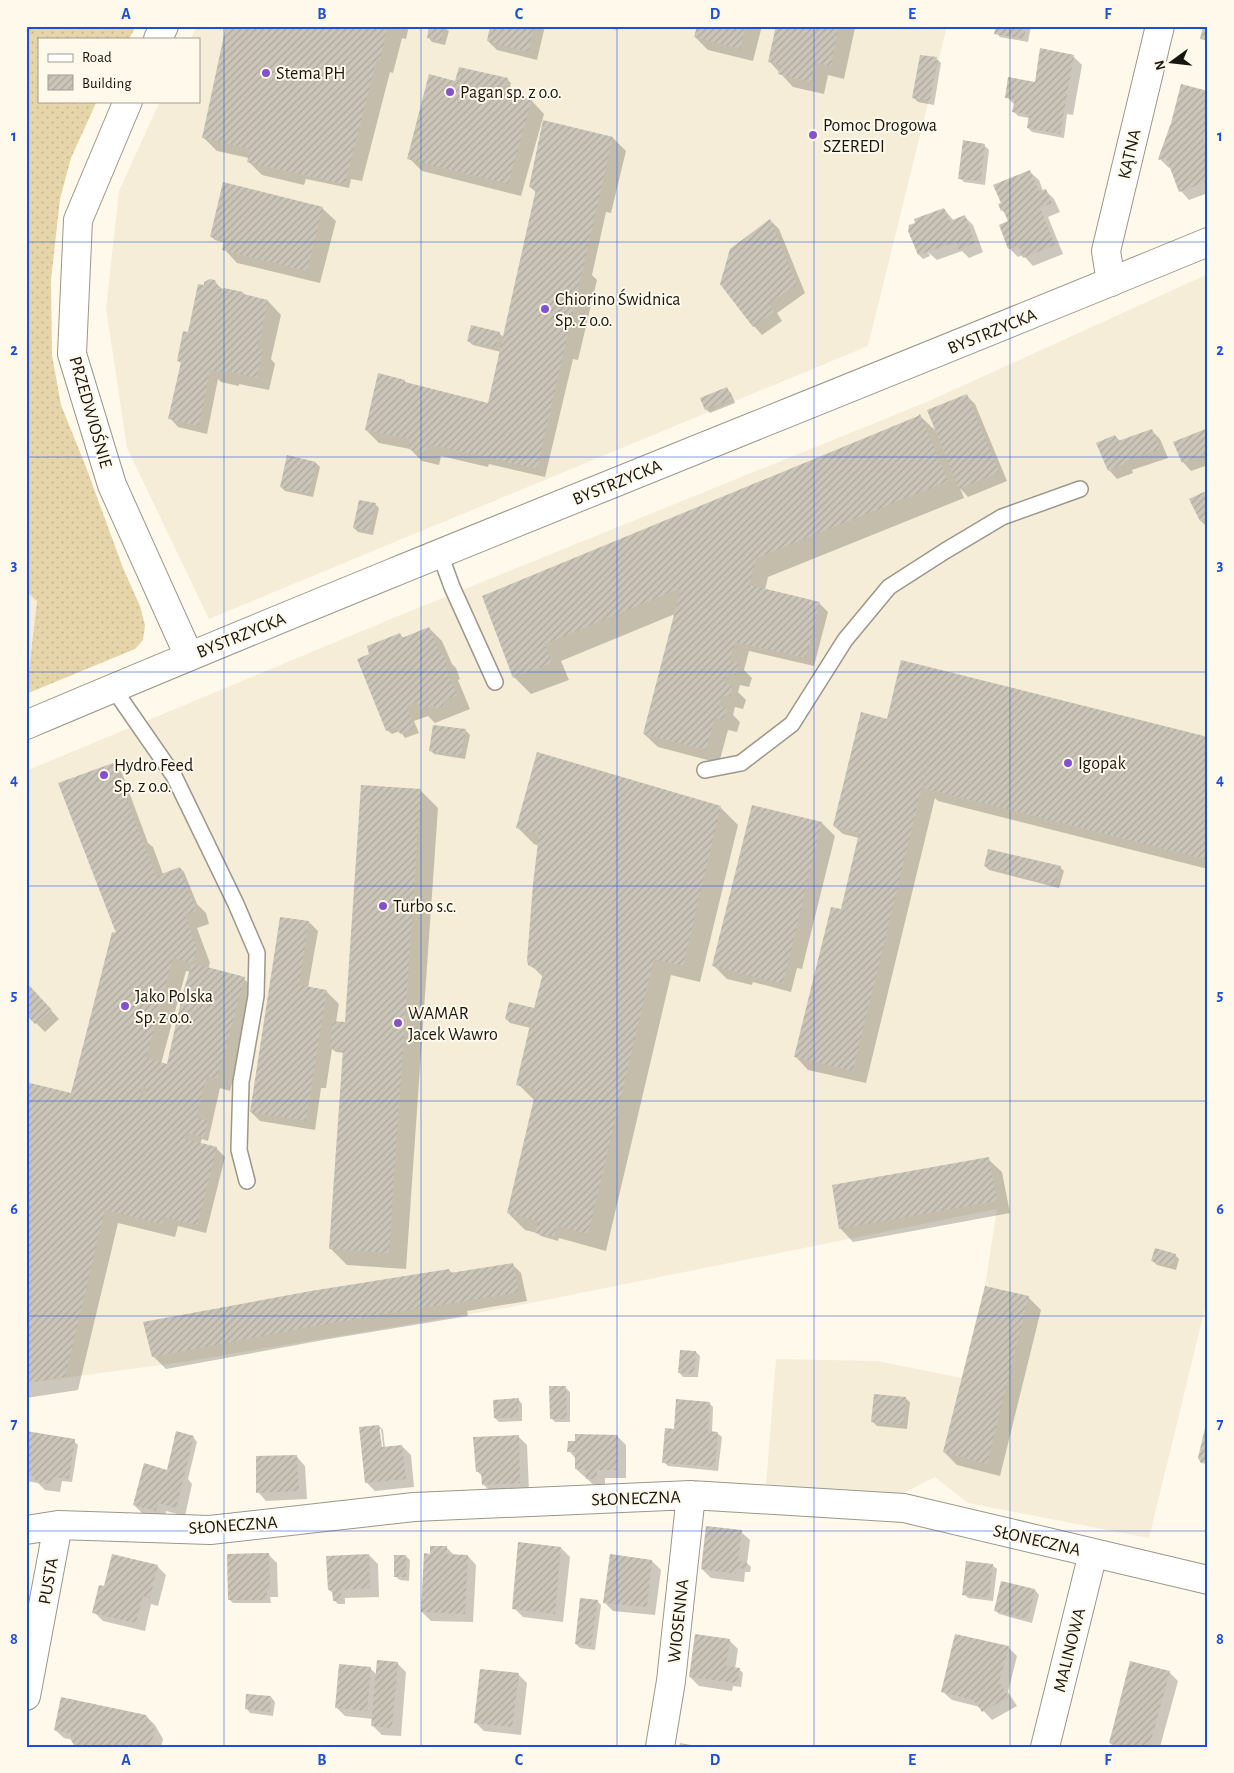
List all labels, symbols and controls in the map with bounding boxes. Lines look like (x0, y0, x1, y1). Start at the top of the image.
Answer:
text: A (121, 6, 131, 22)
text: B (317, 6, 327, 22)
text: C (515, 6, 524, 22)
text: D (710, 6, 721, 22)
text: E (908, 6, 916, 22)
text: F (1104, 6, 1112, 22)
legend (38, 38, 200, 102)
north arrow (1146, 38, 1196, 88)
text: Road (82, 50, 112, 65)
text: N (1152, 59, 1168, 72)
place label: Stema PH (276, 65, 346, 83)
marker: Stema PH (260, 67, 272, 79)
text: Building (82, 76, 132, 91)
place label: Pagan sp. z o.o. (460, 84, 562, 102)
marker: Pagan sp. z o.o. (444, 86, 456, 98)
place label: Pomoc Drogowa SZEREDI (823, 117, 937, 156)
street label: KĄTNA (1115, 127, 1145, 181)
text: 1 (11, 128, 17, 144)
text: 1 (1217, 128, 1223, 144)
marker: Pomoc Drogowa SZEREDI (807, 129, 819, 141)
place label: Chiorino Świdnica Sp. z o.o. (555, 288, 681, 330)
marker: Chiorino Świdnica Sp. z o.o. (539, 303, 551, 315)
street label: BYSTRZYCKA (945, 306, 1040, 358)
text: 2 (10, 342, 18, 358)
text: 2 (1216, 342, 1224, 358)
street label: PRZEDWIOŚNIE (66, 354, 118, 470)
street label: BYSTRZYCKA (570, 457, 665, 509)
text: 3 (11, 557, 18, 573)
text: 3 (1217, 557, 1224, 573)
street label: BYSTRZYCKA (194, 610, 289, 662)
place label: Igopak (1078, 755, 1126, 773)
place label: Hydro Feed Sp. z o.o. (114, 757, 193, 796)
marker: Igopak (1062, 757, 1074, 769)
marker: Hydro Feed Sp. z o.o. (98, 769, 110, 781)
text: 4 (10, 772, 18, 788)
text: 4 (1216, 772, 1224, 788)
place label: Turbo s.c. (393, 898, 457, 916)
marker: Turbo s.c. (377, 900, 389, 912)
text: 5 (11, 987, 18, 1003)
text: 5 (1217, 987, 1224, 1003)
place label: Jako Polska Sp. z o.o. (135, 988, 213, 1027)
marker: Jako Polska Sp. z o.o. (119, 1000, 131, 1012)
place label: WAMAR Jacek Wawro (408, 1005, 498, 1044)
marker: WAMAR Jacek Wawro (392, 1017, 404, 1029)
text: 6 (10, 1201, 18, 1217)
text: 6 (1216, 1201, 1224, 1217)
text: 7 (11, 1416, 18, 1432)
text: 7 (1217, 1416, 1224, 1432)
street label: SŁONECZNA (591, 1488, 682, 1510)
street label: SŁONECZNA (188, 1514, 279, 1538)
street label: SŁONECZNA (991, 1522, 1083, 1560)
street label: PUSTA (36, 1556, 62, 1606)
street label: WIOSENNA (666, 1578, 692, 1664)
street label: MALINOWA (1051, 1606, 1089, 1694)
text: 8 (10, 1631, 18, 1647)
text: 8 (1216, 1631, 1224, 1647)
text: A (121, 1752, 131, 1768)
text: B (317, 1752, 327, 1768)
text: C (515, 1752, 524, 1768)
text: D (710, 1752, 721, 1768)
text: E (908, 1752, 916, 1768)
text: F (1104, 1752, 1112, 1768)

